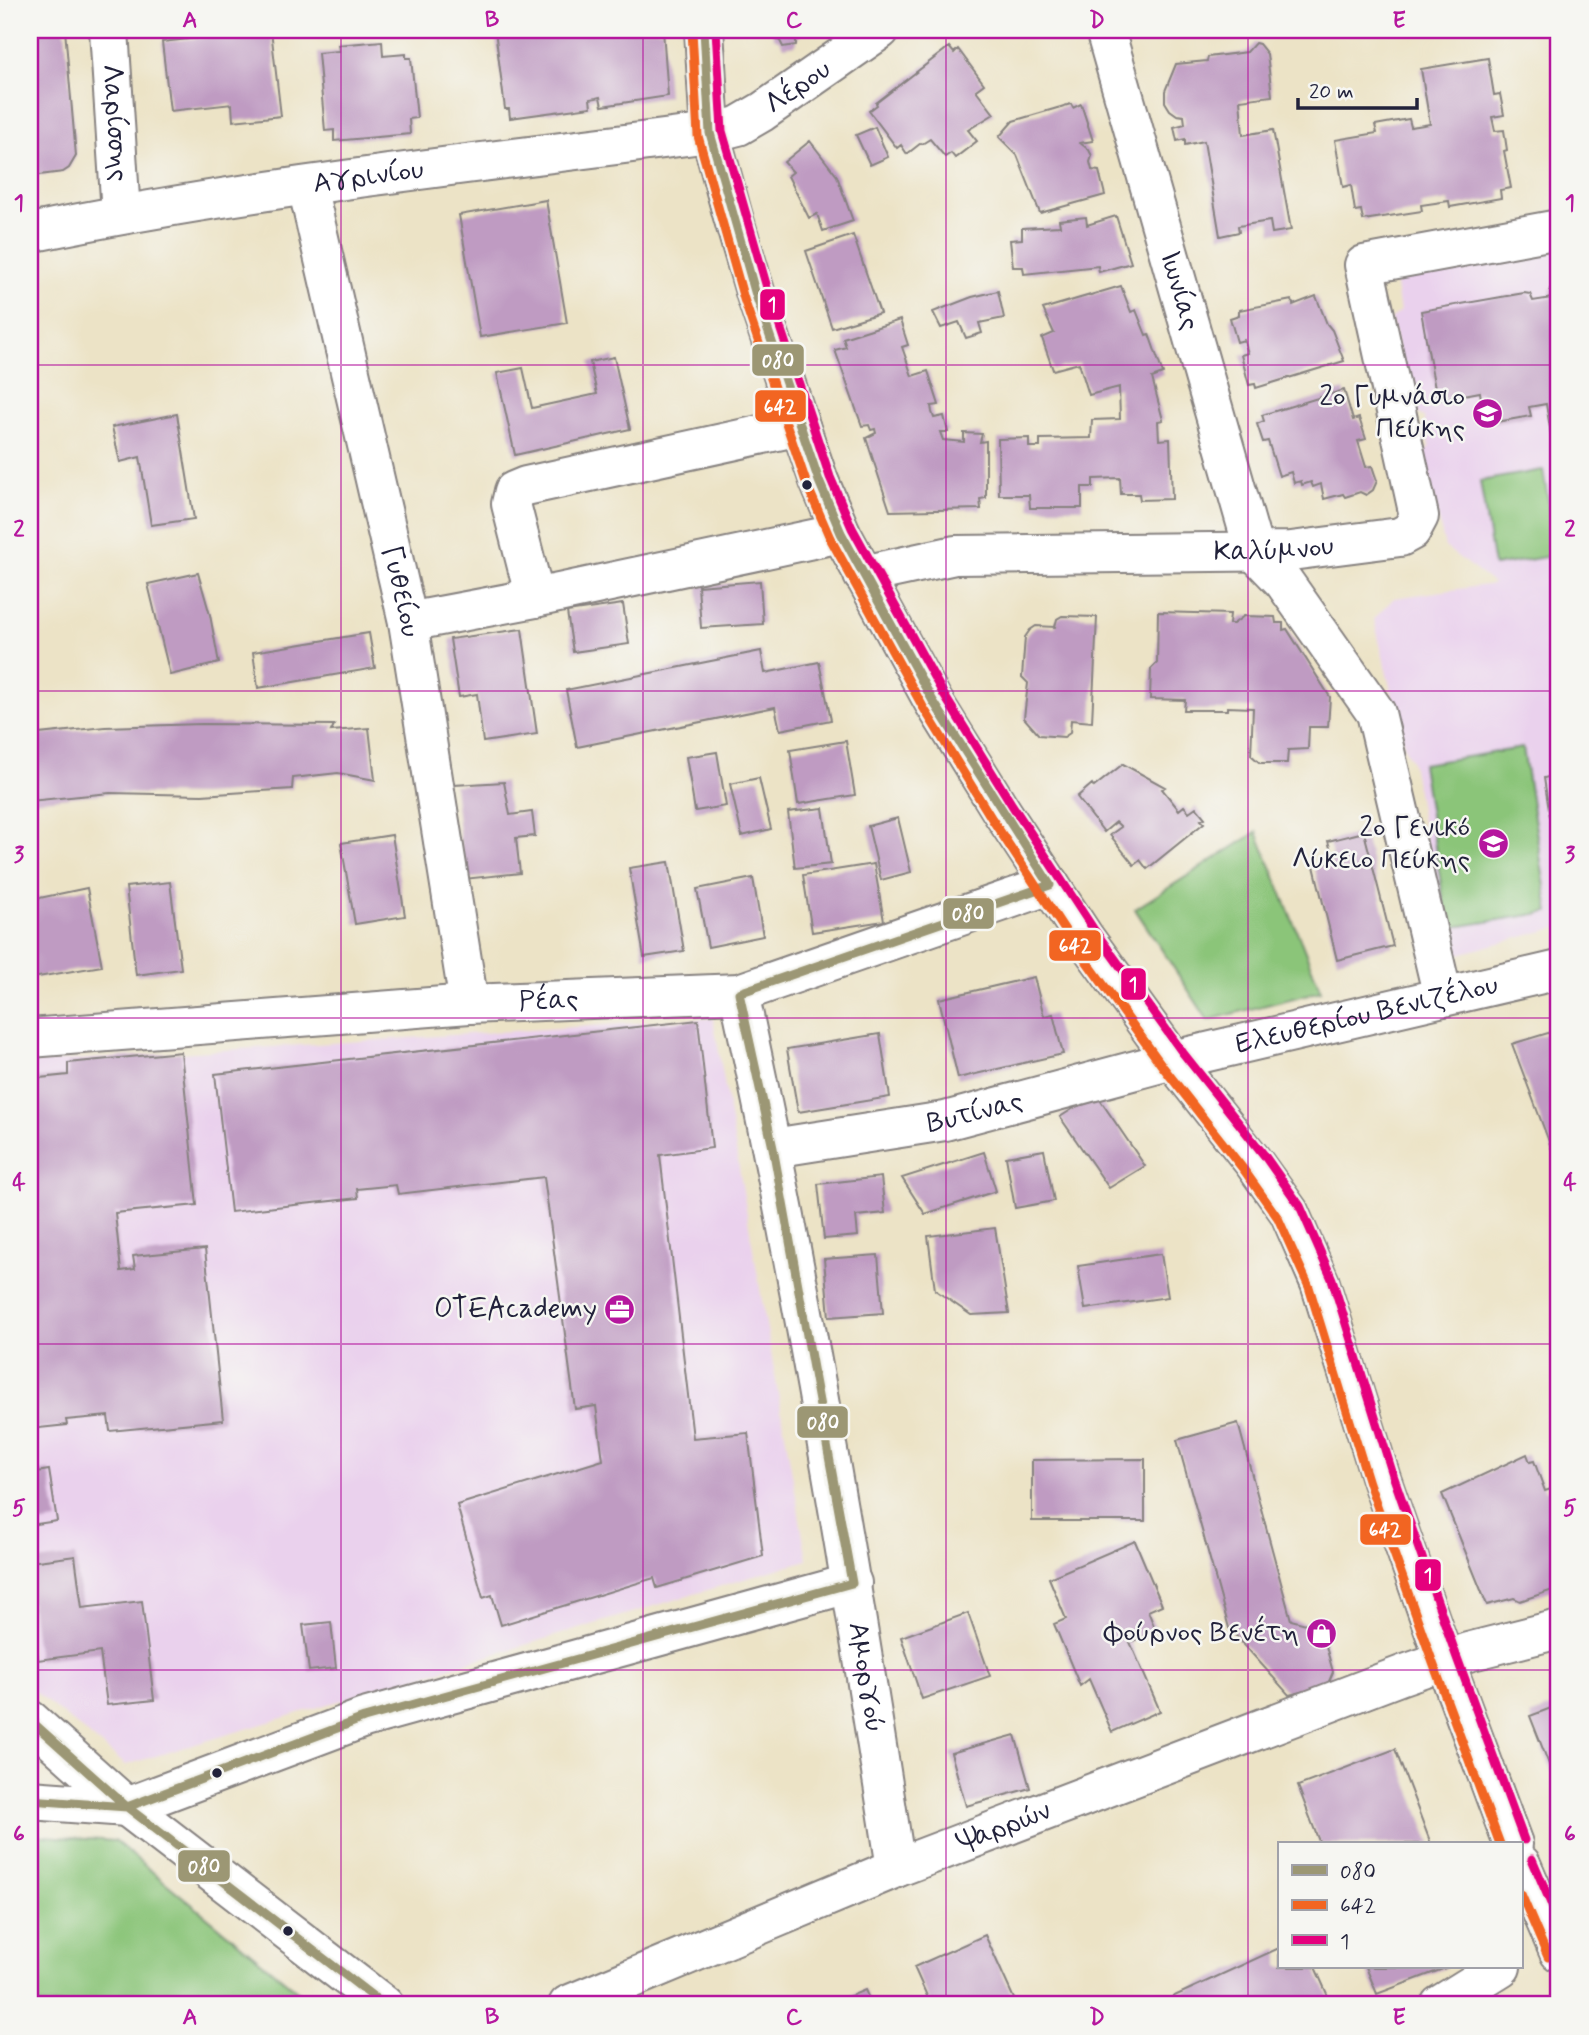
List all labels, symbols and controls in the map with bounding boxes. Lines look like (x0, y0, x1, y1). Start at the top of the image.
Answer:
text: A (182, 6, 198, 36)
text: B (485, 6, 500, 36)
text: C (786, 6, 803, 36)
text: D (1089, 6, 1105, 36)
text: E (1392, 6, 1406, 36)
street label: Λέρου (758, 51, 838, 123)
street label: Λαρίσσης (93, 63, 137, 183)
scale bar (1298, 66, 1418, 110)
text: 20 m (1309, 78, 1354, 106)
street label: Αγρινίου (311, 151, 426, 203)
text: 1 (14, 189, 24, 219)
text: 1 (1565, 189, 1575, 219)
street label: Ιωνίας (1151, 246, 1208, 335)
line badge: 1 (759, 288, 786, 321)
text: 1 (768, 293, 776, 318)
line badge: 080 (751, 343, 805, 377)
text: 080 (762, 349, 794, 374)
place label: 2ο Γυμνάσιο Πεύκης (1319, 379, 1465, 448)
line badge: 642 (754, 389, 807, 423)
text: 642 (764, 395, 797, 420)
school or university icon: 2ο Γυμνάσιο Πεύκης (1471, 396, 1505, 430)
unlabelled marker (800, 478, 814, 492)
text: 2 (13, 515, 25, 545)
text: 2 (1564, 515, 1576, 545)
street label: Καλύμνου (1213, 527, 1336, 570)
street label: Γυθείου (372, 542, 429, 640)
place label: 2ο Γενικό Λύκειο Πεύκης (1292, 810, 1470, 879)
school or university icon: 2ο Γενικό Λύκειο Πεύκης (1476, 827, 1510, 861)
text: 3 (14, 841, 25, 871)
text: 3 (1565, 841, 1576, 871)
line badge: 080 (942, 897, 995, 930)
text: 080 (952, 902, 984, 927)
line badge: 642 (1048, 929, 1102, 962)
text: 642 (1059, 934, 1092, 959)
street label: Ελευθερίου Βενιζέλου (1232, 966, 1502, 1063)
line badge: 1 (1120, 967, 1147, 1001)
text: 1 (1129, 973, 1137, 998)
street label: Ρέας (518, 981, 579, 1020)
street label: Βυτίνας (924, 1083, 1027, 1142)
text: 4 (12, 1168, 26, 1198)
text: 4 (1563, 1168, 1577, 1198)
place label: OTEAcademy (434, 1291, 597, 1328)
office icon: OTEAcademy (603, 1292, 637, 1326)
line badge: 080 (796, 1405, 849, 1439)
text: 080 (807, 1411, 839, 1436)
text: 5 (12, 1494, 26, 1524)
text: 5 (1563, 1494, 1577, 1524)
line badge: 642 (1359, 1513, 1412, 1546)
text: 642 (1369, 1518, 1402, 1543)
line badge: 1 (1414, 1558, 1442, 1592)
text: 1 (1424, 1564, 1432, 1589)
place label: Φούρνος Βενέτη (1103, 1615, 1299, 1652)
shop icon: Φούρνος Βενέτη (1305, 1616, 1339, 1650)
street label: Αμοργού (839, 1619, 893, 1735)
unlabelled marker (210, 1766, 224, 1780)
street label: Ψαρρών (951, 1792, 1056, 1862)
text: 6 (13, 1820, 25, 1850)
text: 6 (1564, 1820, 1576, 1850)
legend (1278, 1842, 1522, 1968)
line badge: 080 (177, 1849, 231, 1883)
text: 080 (188, 1855, 220, 1880)
text: 080 (1340, 1858, 1376, 1886)
text: 642 (1340, 1892, 1376, 1920)
unlabelled marker (281, 1924, 295, 1938)
text: 1 (1340, 1928, 1349, 1956)
text: A (182, 2003, 198, 2033)
text: B (485, 2003, 500, 2033)
text: C (786, 2003, 803, 2033)
text: D (1089, 2003, 1105, 2033)
text: E (1392, 2003, 1406, 2033)

